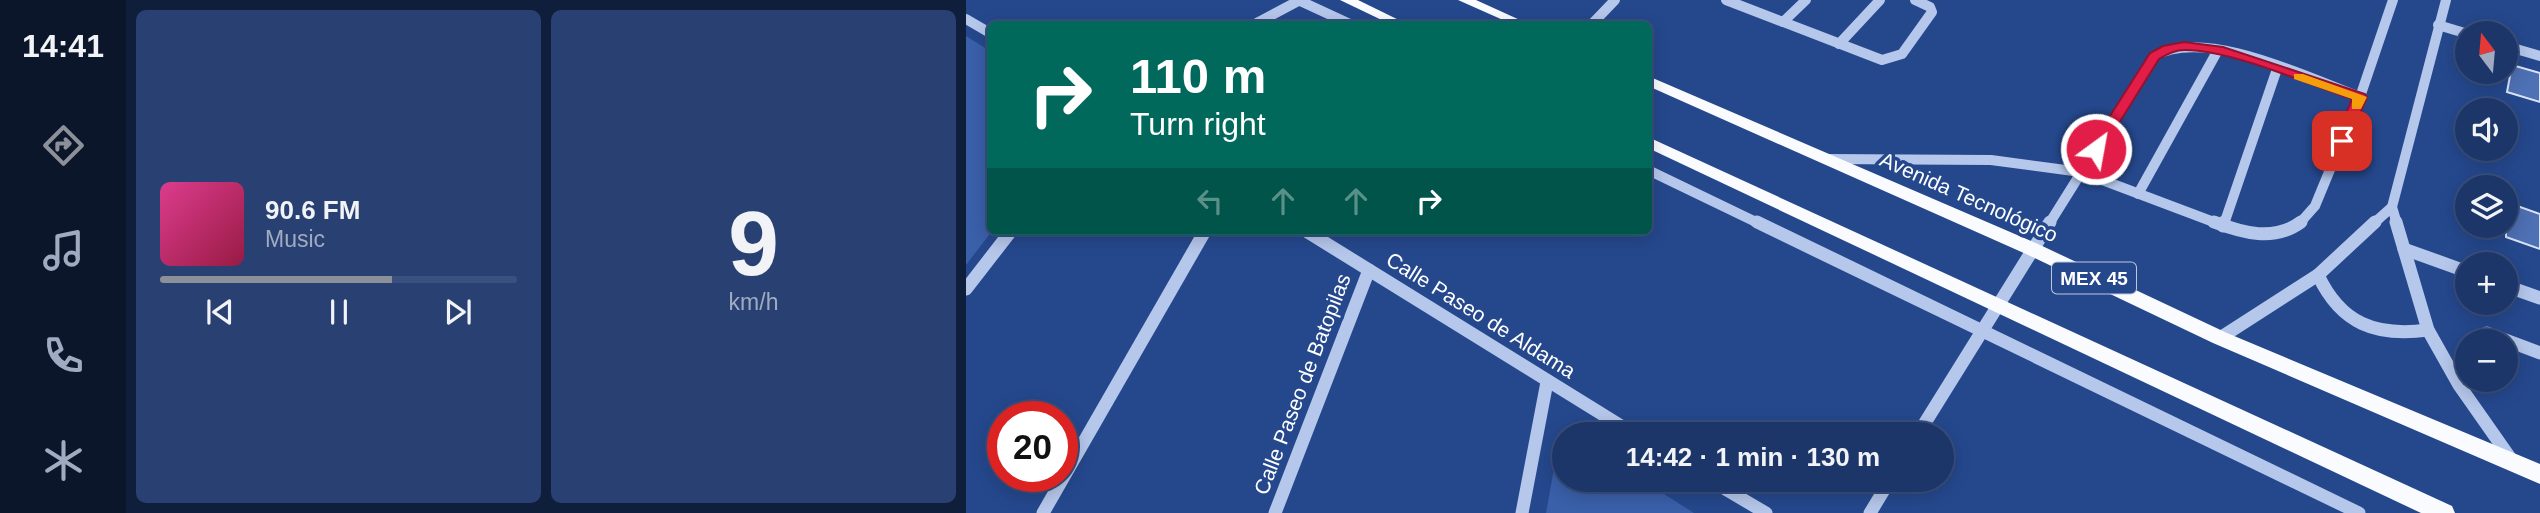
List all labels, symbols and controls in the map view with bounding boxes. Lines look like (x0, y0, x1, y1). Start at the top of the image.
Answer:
north arrow (2455, 21, 2518, 84)
map controls (2455, 21, 2518, 392)
text: 14:41 (22, 28, 104, 64)
icon: right (1015, 49, 1106, 140)
text: 110 m (1130, 49, 1266, 103)
button: sound (2455, 98, 2518, 161)
text: Turn right (1130, 106, 1266, 142)
pin (2312, 111, 2372, 171)
position arrow (2059, 112, 2133, 186)
icon: directions (39, 121, 88, 170)
icon: arrive (2323, 122, 2361, 160)
street label: Avenida Tecnológico (1877, 147, 2061, 247)
button: layers (2455, 175, 2518, 238)
icon: left (1191, 182, 1229, 220)
icon: ahead (1264, 182, 1302, 220)
icon: ahead (1337, 182, 1375, 220)
icon: right (1410, 182, 1448, 220)
text: 9 (728, 193, 779, 294)
text: 90.6 FM (265, 195, 360, 225)
icon: music (39, 226, 88, 275)
text: Music (265, 226, 325, 252)
street label: Calle Paseo de Aldama (1382, 247, 1580, 383)
button: + (2455, 252, 2518, 315)
road number: MEX 45 (2052, 262, 2136, 294)
street label: Calle Paseo de Batopilas (1249, 270, 1355, 498)
text: km/h (729, 289, 778, 315)
icon: previous (201, 293, 239, 331)
icon: pause (320, 293, 358, 331)
icon: next (439, 293, 477, 331)
button: − (2455, 329, 2518, 392)
icon: phone (39, 331, 88, 380)
speed limit sign: 20 (987, 401, 1078, 492)
icon: climate (39, 436, 88, 485)
text: 14:42 · 1 min · 130 m (1626, 442, 1880, 472)

